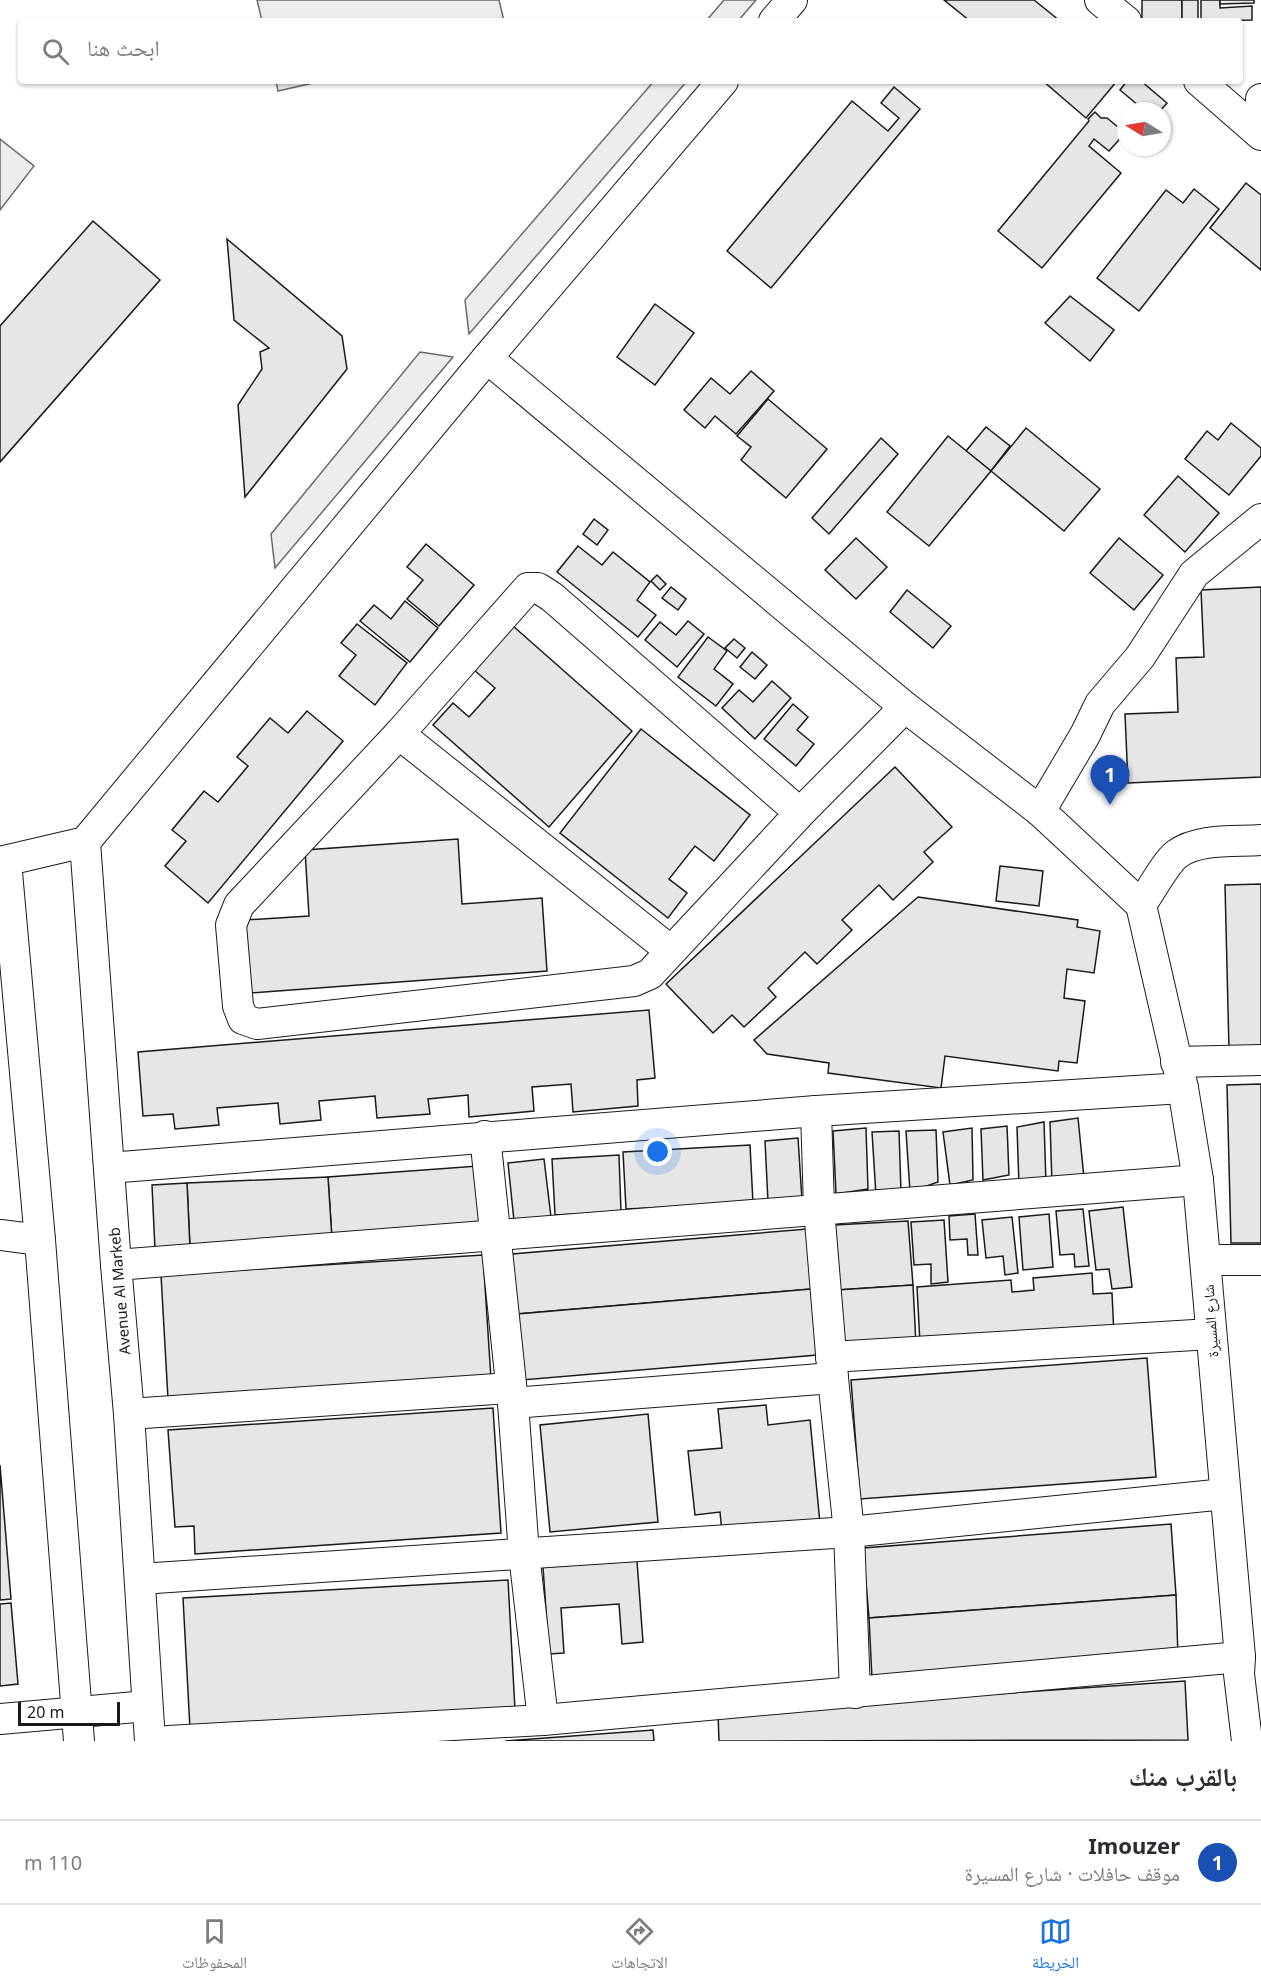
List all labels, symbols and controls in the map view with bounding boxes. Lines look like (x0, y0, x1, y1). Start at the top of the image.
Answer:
search box (18, 18, 1243, 84)
text: ابحث هنا (87, 32, 160, 62)
icon: search (39, 35, 72, 68)
north arrow (1117, 102, 1171, 156)
pin: 1 (1090, 756, 1130, 805)
your location (643, 1137, 672, 1166)
street label: Avenue Al Markeb (103, 1226, 135, 1356)
street label: شارع المسيرة (1197, 1284, 1224, 1358)
scale bar (18, 1699, 120, 1726)
text: 20 m (27, 1701, 64, 1723)
text: بالقرب منك (1129, 1758, 1237, 1794)
text: Imouzer (1088, 1830, 1180, 1860)
text: 110 m (24, 1849, 82, 1876)
text: 1 (1212, 1849, 1223, 1876)
text: موقف حافلات · شارع المسيرة (965, 1860, 1180, 1887)
tab: المحفوظات (182, 1915, 247, 1978)
tab: الاتجاهات (611, 1915, 668, 1978)
tab: الخريطة (1032, 1915, 1079, 1978)

